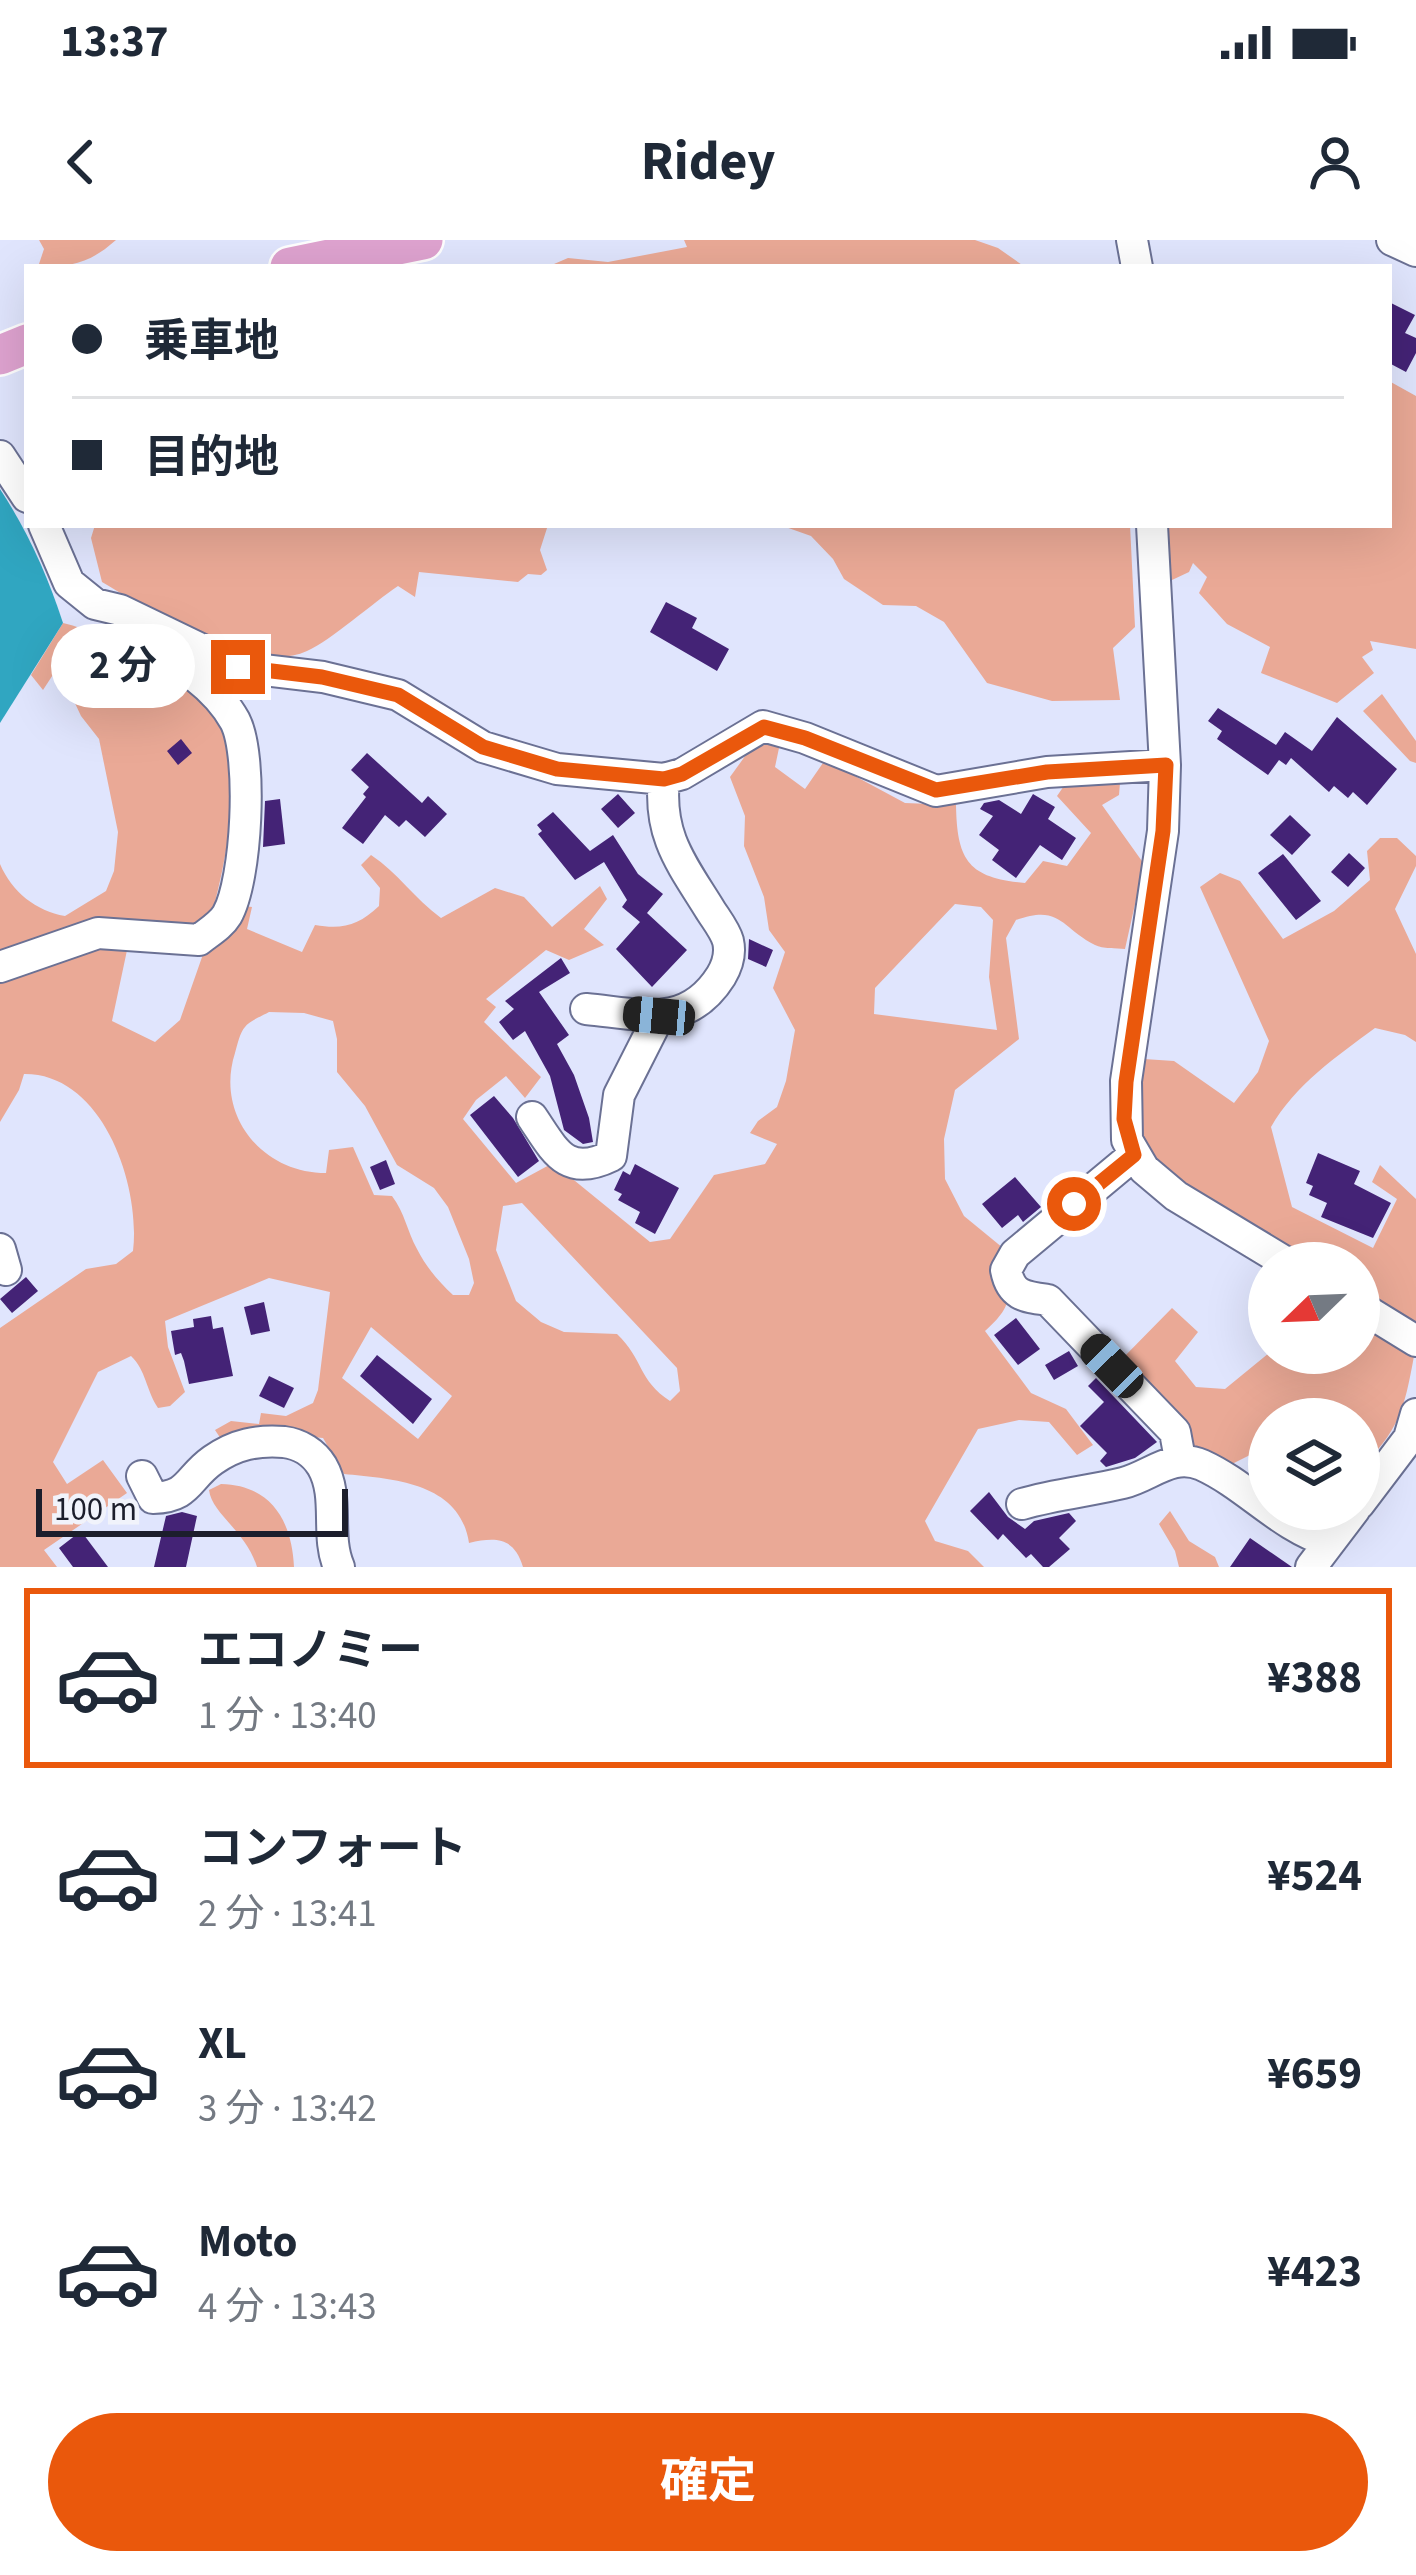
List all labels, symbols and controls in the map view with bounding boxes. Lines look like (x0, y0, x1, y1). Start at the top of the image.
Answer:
text: 13:37 (60, 10, 169, 74)
text: Ridey (641, 124, 775, 201)
icon: back (48, 129, 114, 195)
icon: person (1302, 129, 1368, 195)
text: 乗車地 (144, 310, 279, 374)
text: 目的地 (144, 426, 279, 490)
callout: 2 分 (52, 625, 196, 709)
text: 2 分 (89, 638, 157, 694)
route end (211, 640, 265, 694)
car (622, 995, 696, 1037)
route start (1047, 1177, 1101, 1231)
north arrow (1248, 1242, 1380, 1374)
map controls (1248, 1242, 1380, 1530)
car (1074, 1328, 1150, 1404)
button: layers (1248, 1398, 1380, 1530)
scale bar (36, 1483, 348, 1536)
text: 100 m (54, 1486, 137, 1533)
text: エコノミー (198, 1619, 423, 1683)
icon: car (54, 1624, 162, 1732)
text: ¥388 (1267, 1646, 1362, 1710)
text: 1 分 · 13:40 (198, 1688, 377, 1744)
text: コンフォート (198, 1817, 467, 1881)
icon: car (54, 1822, 162, 1930)
text: ¥524 (1267, 1844, 1362, 1908)
text: 2 分 · 13:41 (198, 1886, 377, 1942)
text: XL (198, 2012, 247, 2076)
icon: car (54, 2020, 162, 2128)
text: ¥659 (1267, 2042, 1362, 2106)
text: 3 分 · 13:42 (198, 2081, 377, 2137)
text: Moto (198, 2210, 297, 2274)
icon: car (54, 2218, 162, 2326)
text: ¥423 (1267, 2240, 1362, 2304)
text: 4 分 · 13:43 (198, 2279, 377, 2335)
button: 確定 (48, 2413, 1368, 2551)

